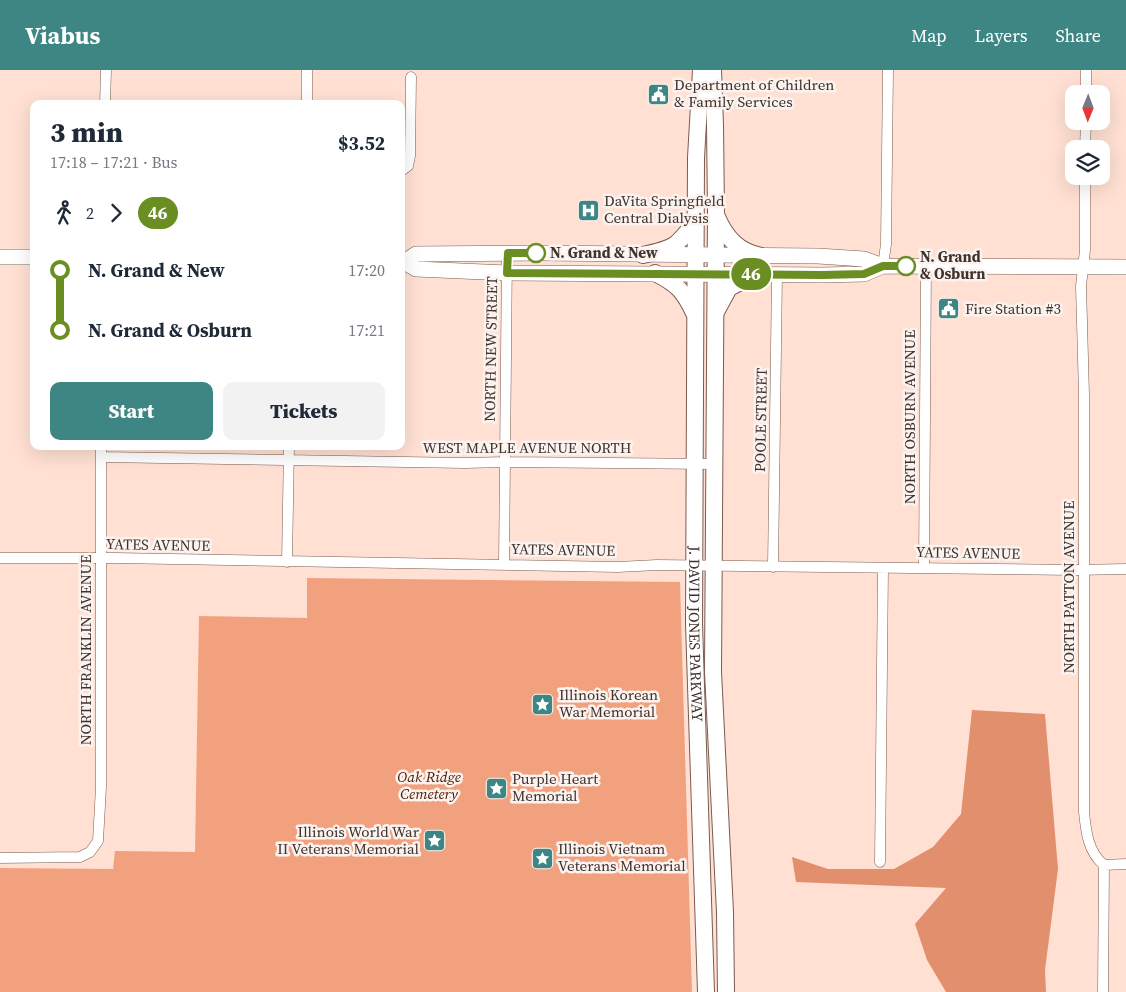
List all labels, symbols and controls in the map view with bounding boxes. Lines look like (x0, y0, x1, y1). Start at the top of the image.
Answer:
text: Viabus (25, 19, 100, 52)
text: Map (911, 23, 946, 48)
text: Layers (974, 23, 1027, 48)
text: Share (1055, 23, 1101, 48)
place label: Department of Children & Family Services (674, 74, 834, 112)
public building icon: Department of Children & Family Services (646, 82, 670, 106)
north arrow (1065, 85, 1110, 130)
map controls (1065, 85, 1110, 185)
text: 3 min (50, 113, 123, 151)
text: $3.52 (338, 130, 385, 156)
button: layers (1065, 140, 1110, 185)
text: 17:18 – 17:21 · Bus (50, 151, 178, 173)
place label: DaVita Springfield Central Dialysis (604, 190, 725, 228)
hospital icon: DaVita Springfield Central Dialysis (576, 198, 600, 222)
icon: walk (50, 199, 78, 227)
icon: forward (102, 199, 130, 227)
text: 46 (148, 200, 168, 225)
text: 2 (86, 202, 94, 224)
place label: N. Grand & New (550, 242, 658, 263)
marker: N. Grand & New (526, 243, 546, 263)
place label: N. Grand & Osburn (920, 246, 986, 284)
marker: N. Grand & Osburn (896, 256, 916, 276)
text: N. Grand & New (88, 257, 225, 283)
line badge: 46 (728, 258, 774, 290)
text: 17:20 (348, 259, 385, 281)
text: 46 (741, 261, 761, 286)
street label: NORTH NEW STREET (479, 276, 502, 422)
public building icon: Fire Station #3 (937, 297, 961, 321)
place label: Fire Station #3 (965, 298, 1061, 319)
text: N. Grand & Osburn (88, 317, 252, 343)
text: 17:21 (348, 319, 385, 341)
street label: NORTH OSBURN AVENUE (899, 330, 920, 504)
street label: POOLE STREET (749, 368, 772, 472)
button: Start (50, 382, 213, 440)
button: Tickets (223, 382, 385, 440)
street label: WEST MAPLE AVENUE NORTH (423, 437, 632, 458)
street label: NORTH PATTON AVENUE (1058, 501, 1079, 673)
street label: YATES AVENUE (106, 533, 210, 556)
street label: YATES AVENUE (511, 538, 615, 561)
street label: YATES AVENUE (916, 541, 1020, 564)
street label: J. DAVID JONES PARKWAY (684, 545, 708, 723)
street label: NORTH FRANKLIN AVENUE (75, 555, 96, 745)
place label: Illinois Korean War Memorial (559, 684, 658, 722)
place icon: Illinois Korean War Memorial (531, 692, 555, 716)
park label: Oak Ridge Cemetery (397, 766, 461, 804)
place label: Purple Heart Memorial (512, 768, 598, 806)
place icon: Purple Heart Memorial (484, 776, 508, 800)
place label: Illinois World War II Veterans Memorial (277, 821, 420, 859)
place icon: Illinois World War II Veterans Memorial (423, 829, 447, 853)
place label: Illinois Vietnam Veterans Memorial (558, 838, 686, 876)
place icon: Illinois Vietnam Veterans Memorial (530, 846, 554, 870)

